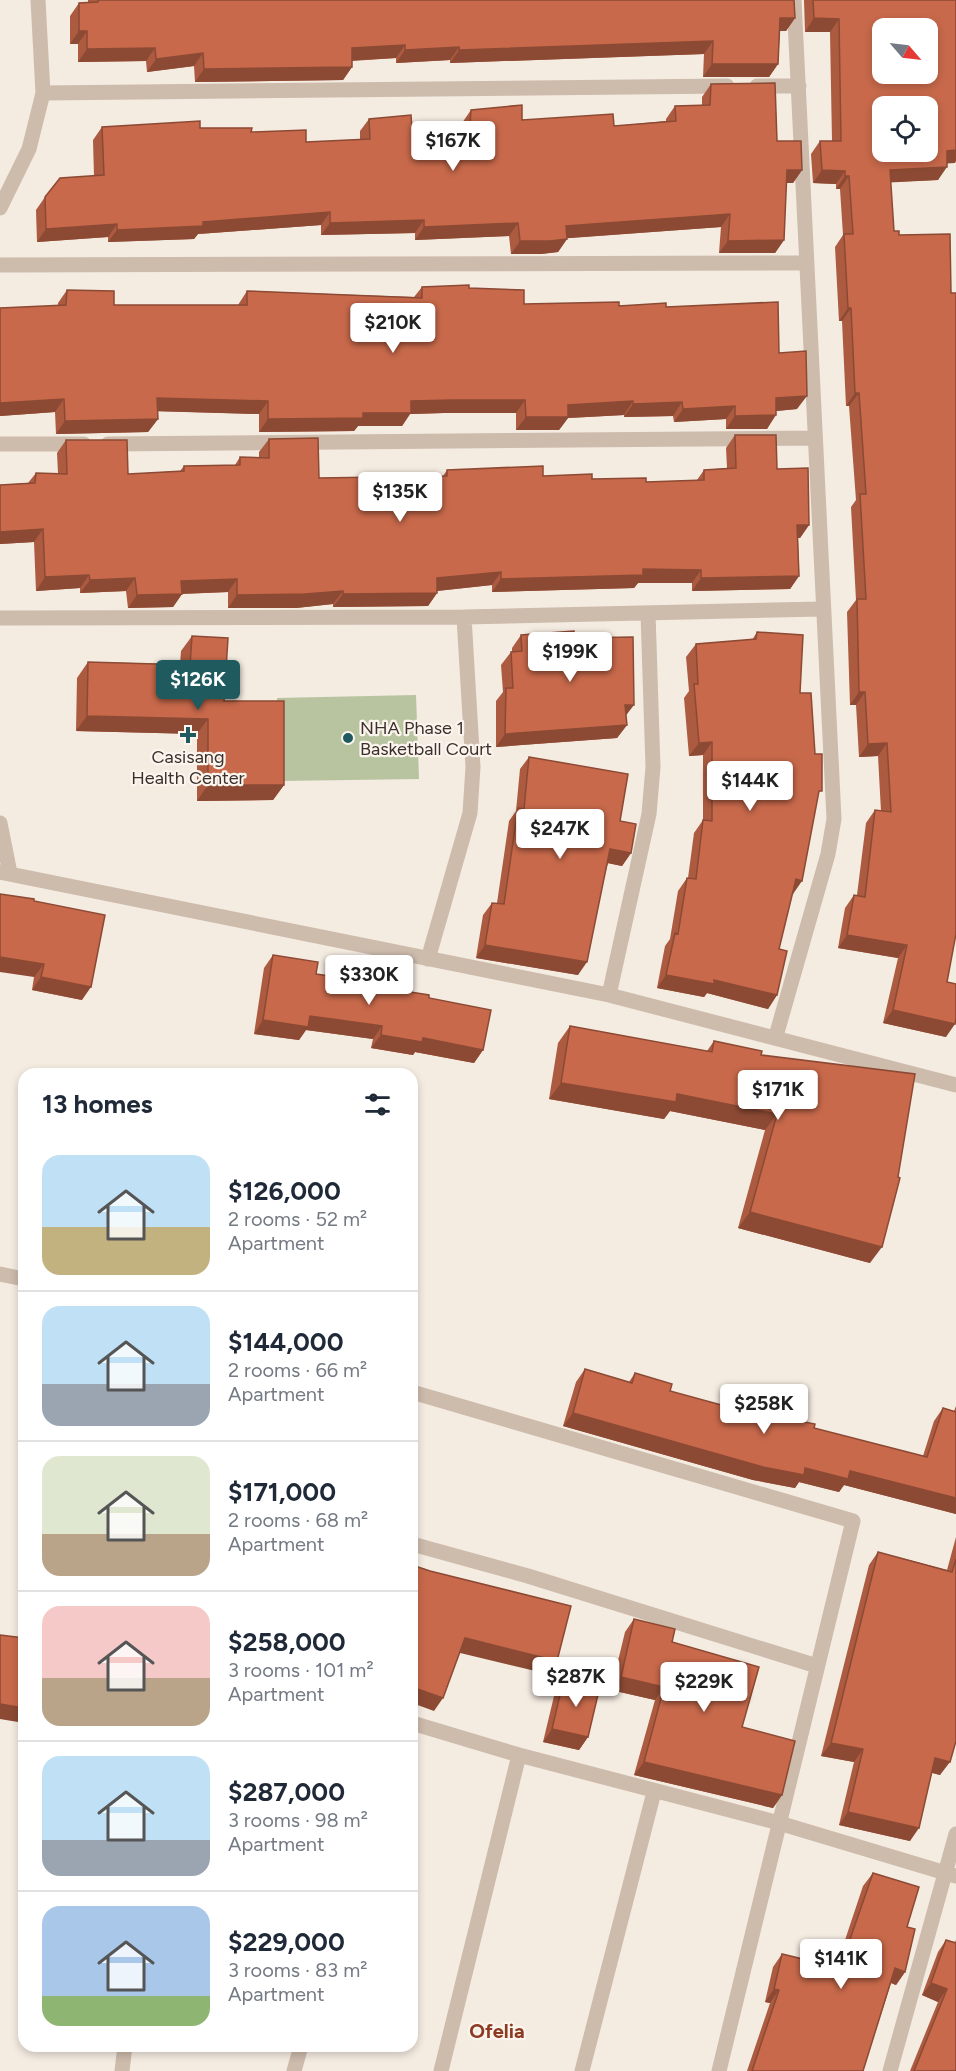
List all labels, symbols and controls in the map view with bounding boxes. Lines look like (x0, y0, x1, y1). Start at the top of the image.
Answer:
north arrow (872, 18, 938, 84)
map controls (872, 18, 938, 162)
button: locate (872, 96, 938, 162)
pin: $167K (411, 121, 495, 172)
text: $167K (425, 128, 481, 152)
pin: $210K (351, 303, 435, 354)
text: $210K (364, 310, 422, 334)
pin: $135K (358, 472, 442, 523)
text: $135K (372, 479, 428, 503)
pin: $199K (528, 632, 612, 683)
text: $199K (542, 639, 598, 663)
pin: $126K (156, 660, 240, 711)
text: $126K (170, 667, 226, 691)
place label: NHA Phase 1 Basketball Court (360, 717, 492, 760)
marker: Casisang Health Center (179, 726, 197, 744)
marker: NHA Phase 1 Basketball Court (341, 731, 355, 745)
place label: Casisang Health Center (131, 746, 245, 789)
pin: $144K (708, 761, 792, 812)
text: $144K (721, 768, 779, 792)
pin: $247K (518, 809, 602, 860)
text: $247K (530, 816, 590, 840)
pin: $330K (327, 955, 411, 1006)
text: $330K (339, 962, 399, 986)
pin: $171K (736, 1070, 820, 1121)
text: $171K (752, 1077, 804, 1101)
text: 13 homes (42, 1088, 153, 1120)
icon: filters (361, 1088, 394, 1121)
text: $126,000 (228, 1175, 341, 1207)
icon: home (90, 1179, 162, 1251)
text: 2 rooms · 52 m² (228, 1207, 367, 1231)
text: Apartment (228, 1231, 325, 1255)
text: $144,000 (228, 1326, 344, 1358)
icon: home (90, 1330, 162, 1402)
text: 2 rooms · 66 m² (228, 1358, 367, 1382)
text: Apartment (228, 1382, 325, 1406)
pin: $258K (722, 1384, 806, 1435)
text: $258K (734, 1391, 794, 1415)
text: $171,000 (228, 1476, 336, 1508)
icon: home (90, 1480, 162, 1552)
text: 2 rooms · 68 m² (228, 1508, 368, 1532)
text: Apartment (228, 1532, 325, 1556)
text: $258,000 (228, 1626, 346, 1658)
icon: home (90, 1630, 162, 1702)
pin: $287K (534, 1657, 618, 1708)
text: 3 rooms · 101 m² (228, 1658, 374, 1682)
pin: $229K (662, 1662, 746, 1713)
text: $287K (546, 1664, 606, 1688)
text: $229K (674, 1669, 734, 1693)
text: Apartment (228, 1682, 325, 1706)
text: $287,000 (228, 1776, 345, 1808)
icon: home (90, 1780, 162, 1852)
text: 3 rooms · 98 m² (228, 1808, 368, 1832)
text: Apartment (228, 1832, 325, 1856)
text: $229,000 (228, 1926, 345, 1958)
icon: home (90, 1930, 162, 2002)
pin: $141K (799, 1939, 883, 1990)
text: $141K (814, 1946, 868, 1970)
text: 3 rooms · 83 m² (228, 1958, 367, 1982)
text: Apartment (228, 1982, 325, 2006)
district label: Ofelia (469, 2019, 525, 2043)

